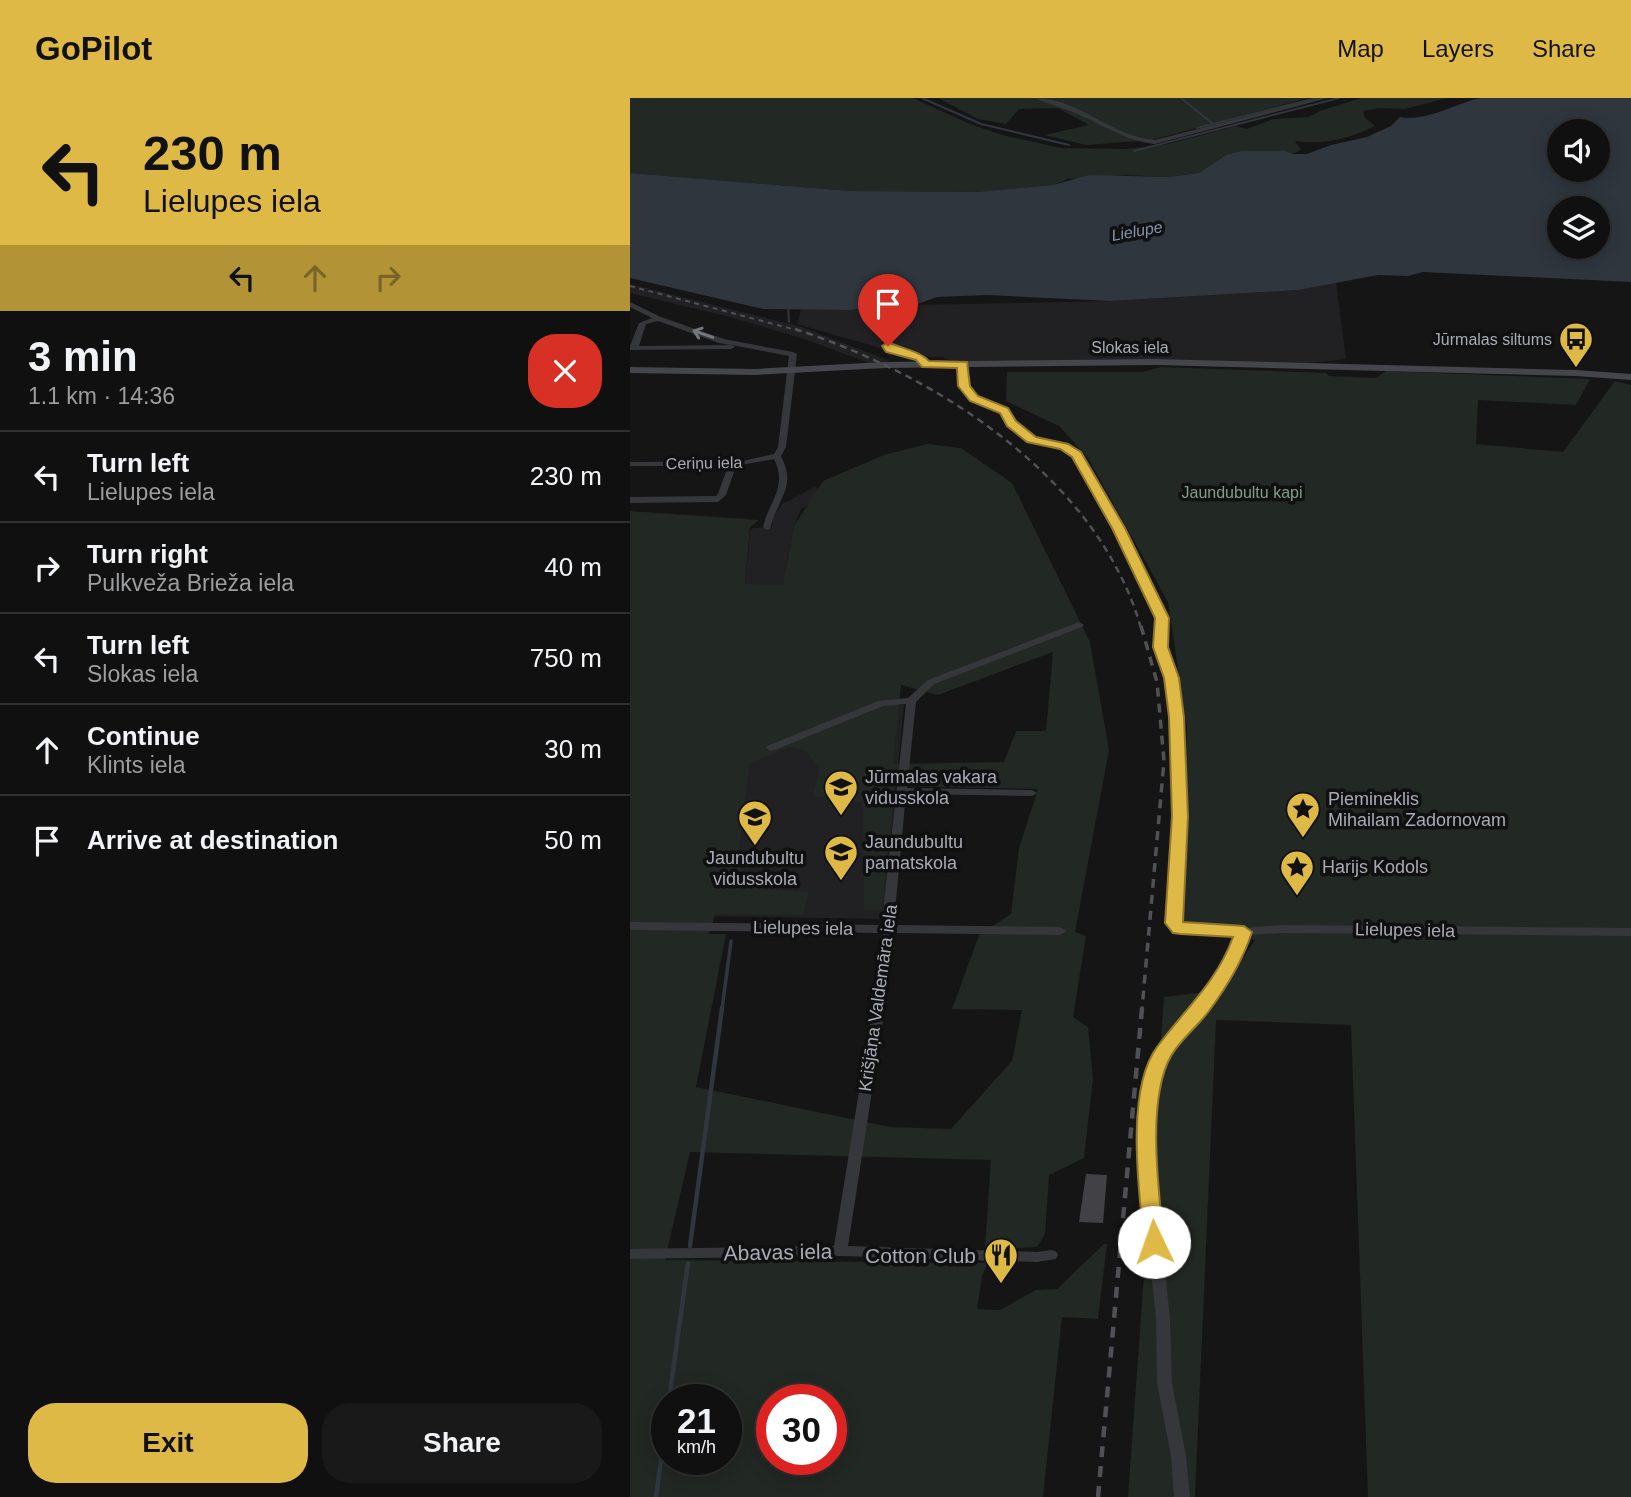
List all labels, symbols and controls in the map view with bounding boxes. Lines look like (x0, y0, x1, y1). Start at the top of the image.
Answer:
text: GoPilot (35, 30, 152, 67)
text: Map (1337, 35, 1384, 62)
text: Layers (1422, 35, 1494, 62)
text: Share (1532, 35, 1596, 62)
map controls (1547, 119, 1610, 259)
button: sound (1547, 119, 1610, 182)
icon: left (28, 126, 119, 217)
text: 230 m (143, 126, 282, 180)
text: Lielupes iela (143, 183, 321, 219)
button: layers (1547, 196, 1610, 259)
water label: Lielupe (1110, 218, 1164, 244)
icon: left (223, 259, 261, 297)
icon: ahead (296, 259, 334, 297)
icon: right (369, 259, 407, 297)
pin (858, 274, 918, 346)
icon: arrive (869, 285, 907, 323)
bus stop icon: Jūrmalas siltums (1557, 320, 1595, 369)
one-way arrow (692, 327, 714, 340)
place label: Jūrmalas siltums (1433, 331, 1552, 348)
text: 3 min (28, 333, 138, 380)
button: close (528, 334, 602, 408)
street label: Slokas iela (1091, 339, 1169, 356)
text: 1.1 km · 14:36 (28, 383, 175, 409)
text: Turn left (87, 448, 189, 478)
street label: Ceriņu iela (666, 454, 742, 472)
icon: left (28, 458, 66, 496)
text: 230 m (530, 461, 602, 491)
text: Lielupes iela (87, 479, 215, 505)
park label: Jaundubultu kapi (1182, 484, 1302, 501)
text: Turn right (87, 539, 208, 569)
icon: right (28, 549, 66, 587)
text: 40 m (544, 552, 602, 582)
text: Pulkveža Brieža iela (87, 570, 294, 596)
text: Turn left (87, 630, 189, 660)
icon: left (28, 640, 66, 678)
text: 750 m (530, 643, 602, 673)
text: Slokas iela (87, 661, 198, 687)
text: Continue (87, 721, 200, 751)
icon: ahead (28, 731, 66, 769)
text: 30 m (544, 734, 602, 764)
text: Klints iela (87, 752, 185, 778)
place label: Jūrmalas vakara vidusskola (865, 767, 998, 808)
school or university icon: Jūrmalas vakara vidusskola (822, 768, 860, 817)
place label: Piemineklis Mihailam Zadornovam (1328, 789, 1506, 830)
place icon: Piemineklis Mihailam Zadornovam (1284, 790, 1322, 839)
school or university icon: Jaundubultu vidusskola (736, 798, 774, 847)
icon: arrive (28, 822, 66, 860)
text: Arrive at destination (87, 825, 338, 855)
text: 50 m (544, 825, 602, 855)
place label: Jaundubultu pamatskola (865, 832, 963, 873)
school or university icon: Jaundubultu pamatskola (822, 833, 860, 882)
place label: Jaundubultu vidusskola (706, 848, 804, 889)
place icon: Harijs Kodols (1278, 848, 1316, 897)
place label: Harijs Kodols (1322, 857, 1428, 877)
street label: Krišjāņa Valdemāra iela (855, 902, 901, 1093)
street label: Lielupes iela (753, 917, 854, 939)
street label: Lielupes iela (1355, 919, 1456, 941)
position arrow (1117, 1205, 1191, 1279)
restaurant icon: Cotton Club (982, 1236, 1020, 1285)
street label: Abavas iela (724, 1240, 833, 1264)
place label: Cotton Club (865, 1244, 976, 1267)
speed limit sign: 30 (756, 1384, 847, 1475)
text: 21 (677, 1401, 716, 1440)
button: Exit (28, 1403, 308, 1483)
button: Share (322, 1403, 602, 1483)
text: km/h (677, 1437, 716, 1457)

